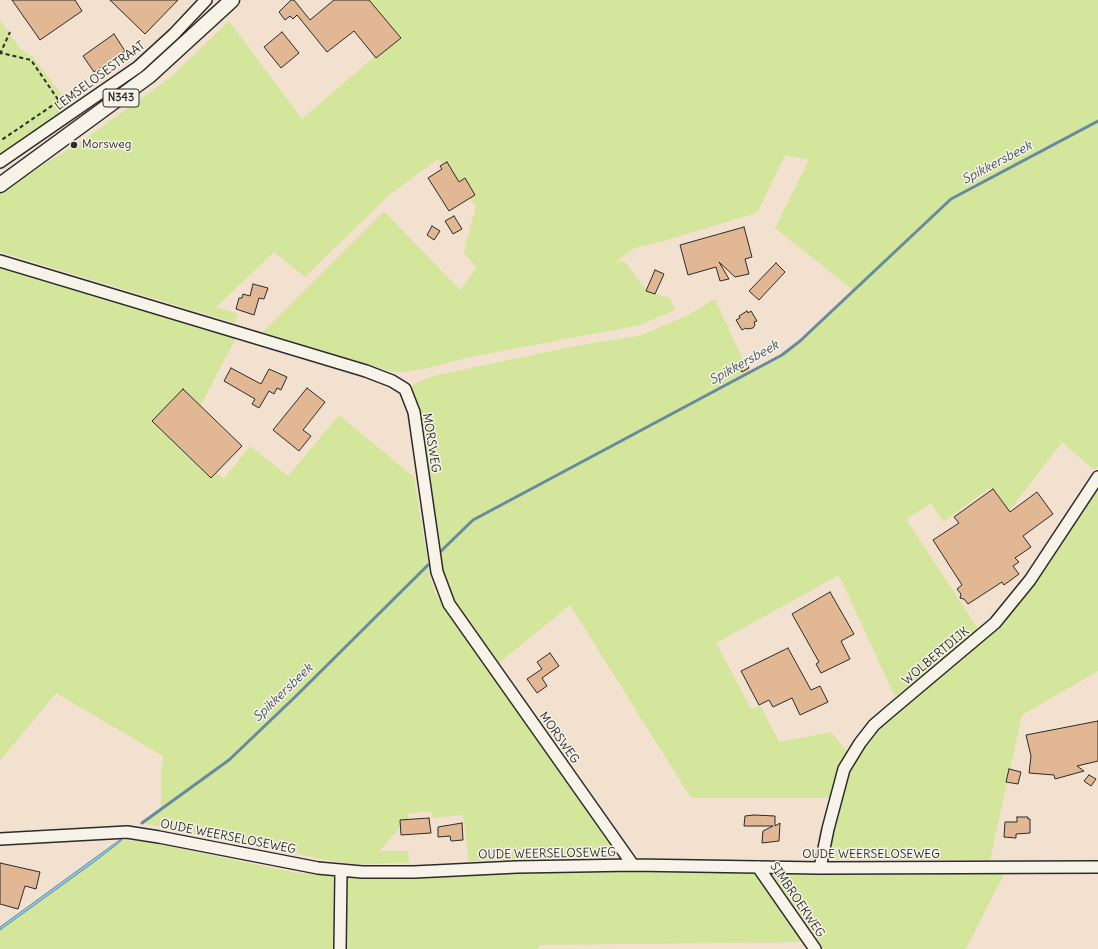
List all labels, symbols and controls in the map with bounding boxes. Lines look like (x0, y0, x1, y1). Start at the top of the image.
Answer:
street label: LEMSELOSESTRAAT (52, 39, 148, 113)
road number: N343 (103, 89, 139, 107)
place label: Morsweg (82, 138, 131, 152)
water label: Spikkersbeek (959, 138, 1035, 188)
marker: Morsweg (69, 140, 79, 150)
water label: Spikkersbeek (707, 338, 781, 388)
street label: MORSWEG (419, 412, 443, 474)
street label: WOLBERTDIJK (900, 624, 972, 688)
water label: Spikkersbeek (250, 661, 316, 725)
street label: MORSWEG (536, 709, 582, 767)
street label: OUDE WEERSELOSEWEG (159, 817, 297, 857)
street label: OUDE WEERSELOSEWEG (478, 846, 616, 862)
street label: OUDE WEERSELOSEWEG (802, 848, 940, 862)
street label: SIMBROEKWEG (767, 860, 827, 940)

